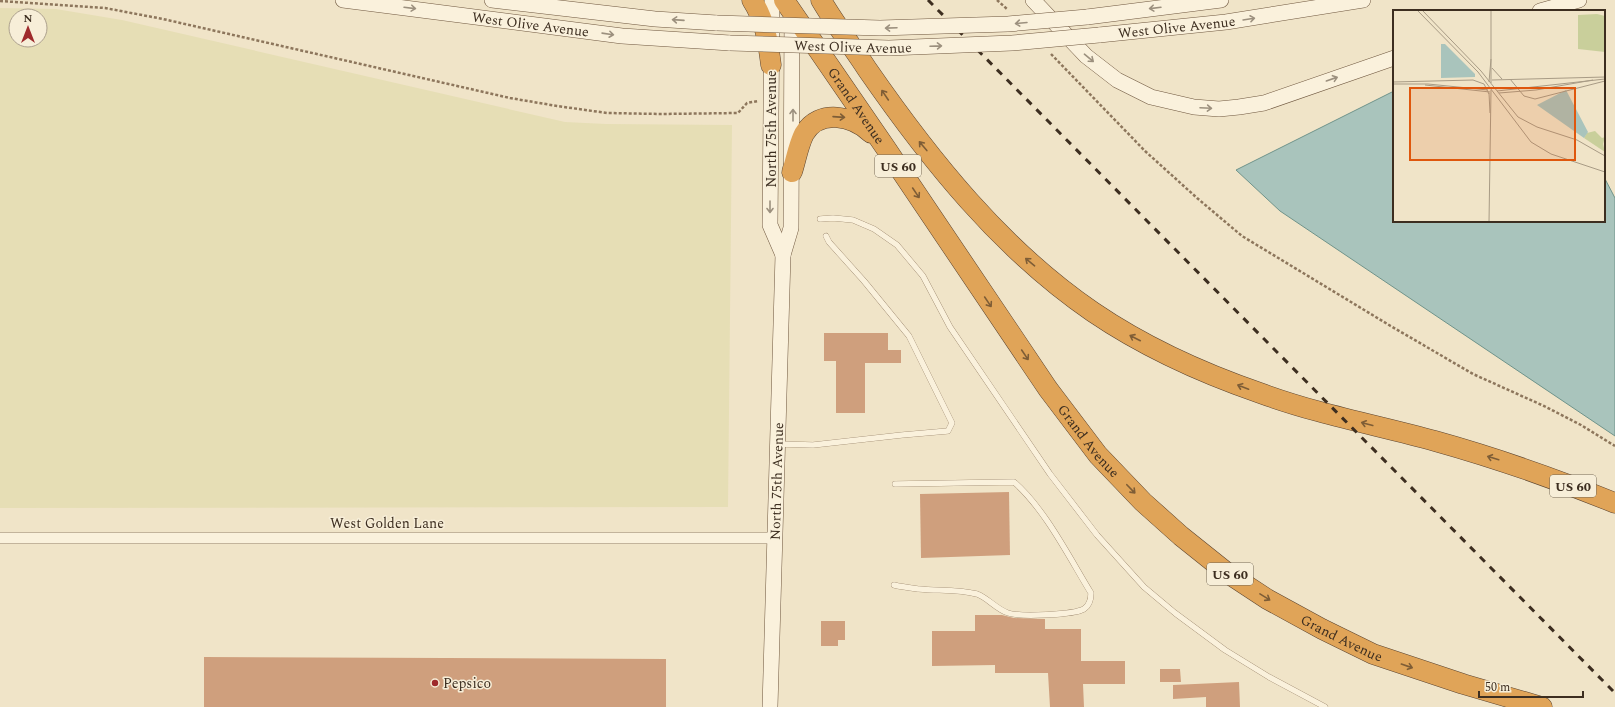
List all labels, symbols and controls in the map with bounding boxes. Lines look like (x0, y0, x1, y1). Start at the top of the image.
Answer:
one-way arrow (403, 4, 416, 12)
one-way arrow (1149, 4, 1162, 12)
street label: West Olive Avenue (471, 7, 590, 43)
north arrow (8, 8, 48, 48)
text: N (24, 10, 33, 27)
inset map (1393, 10, 1605, 222)
street label: West Olive Avenue (1117, 11, 1237, 44)
one-way arrow (1242, 14, 1255, 22)
one-way arrow (672, 17, 685, 24)
one-way arrow (1015, 19, 1028, 27)
one-way arrow (885, 24, 898, 32)
one-way arrow (601, 30, 614, 38)
street label: West Olive Avenue (794, 35, 912, 59)
one-way arrow (929, 42, 942, 49)
one-way arrow (1084, 53, 1095, 62)
street label: Grand Avenue (822, 63, 890, 149)
street label: North 75th Avenue (761, 70, 782, 188)
one-way arrow (1325, 75, 1338, 82)
one-way arrow (881, 90, 889, 101)
one-way arrow (1199, 104, 1212, 112)
one-way arrow (789, 109, 797, 122)
one-way arrow (832, 114, 845, 121)
one-way arrow (919, 140, 928, 151)
road number: US 60 (875, 155, 921, 177)
one-way arrow (912, 188, 920, 199)
one-way arrow (766, 200, 774, 213)
one-way arrow (1025, 258, 1035, 267)
one-way arrow (984, 296, 992, 307)
one-way arrow (1130, 334, 1142, 341)
one-way arrow (1021, 349, 1029, 360)
one-way arrow (1237, 383, 1249, 391)
street label: Grand Avenue (1052, 400, 1124, 483)
one-way arrow (1361, 420, 1374, 428)
street label: North 75th Avenue (765, 422, 789, 540)
one-way arrow (1487, 454, 1500, 461)
road number: US 60 (1550, 475, 1596, 497)
one-way arrow (1126, 484, 1135, 494)
street label: West Golden Lane (330, 513, 444, 534)
road number: US 60 (1207, 563, 1253, 585)
one-way arrow (1259, 593, 1270, 601)
street label: Grand Avenue (1297, 609, 1385, 667)
one-way arrow (1400, 662, 1412, 670)
place label: Pepsico (443, 673, 491, 694)
scale bar (1479, 673, 1583, 699)
marker: Pepsico (430, 678, 440, 688)
text: 50 m (1485, 678, 1510, 697)

